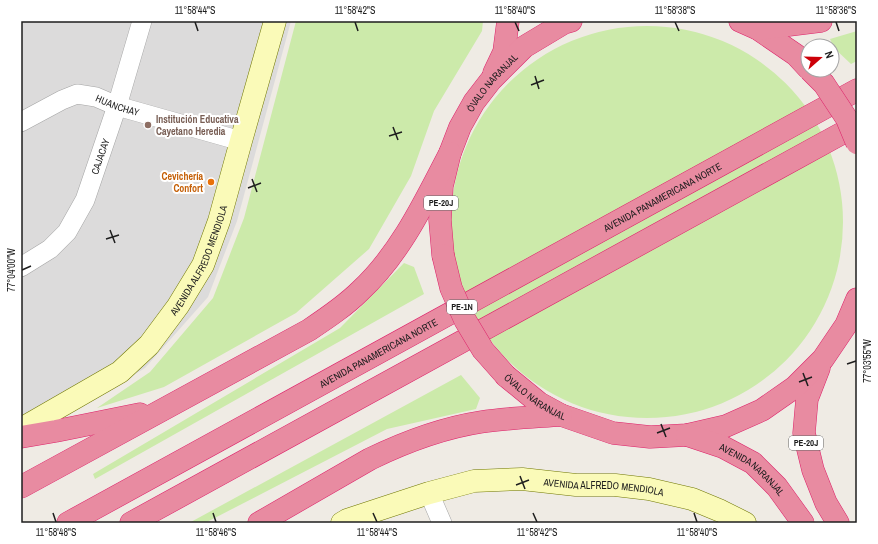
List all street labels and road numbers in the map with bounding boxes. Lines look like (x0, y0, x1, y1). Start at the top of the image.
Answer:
street label: ÓVALO NARANJAL (463, 50, 521, 114)
street label: HUANCHAY (94, 91, 141, 119)
street label: CAJACAY (88, 136, 112, 176)
street label: AVENIDA PANAMERICANA NORTE (600, 159, 724, 235)
road number: PE-20J (424, 196, 458, 210)
street label: AVENIDA ALFREDO MENDIOLA (166, 203, 230, 319)
road number: PE-1N (447, 300, 477, 314)
street label: AVENIDA PANAMERICANA NORTE (316, 315, 440, 391)
street label: ÓVALO NARANJAL (502, 371, 568, 423)
road number: PE-20J (789, 436, 823, 450)
street label: AVENIDA NARANJAL (717, 440, 788, 499)
street label: AVENIDA ALFREDO MENDIOLA (542, 475, 666, 499)

